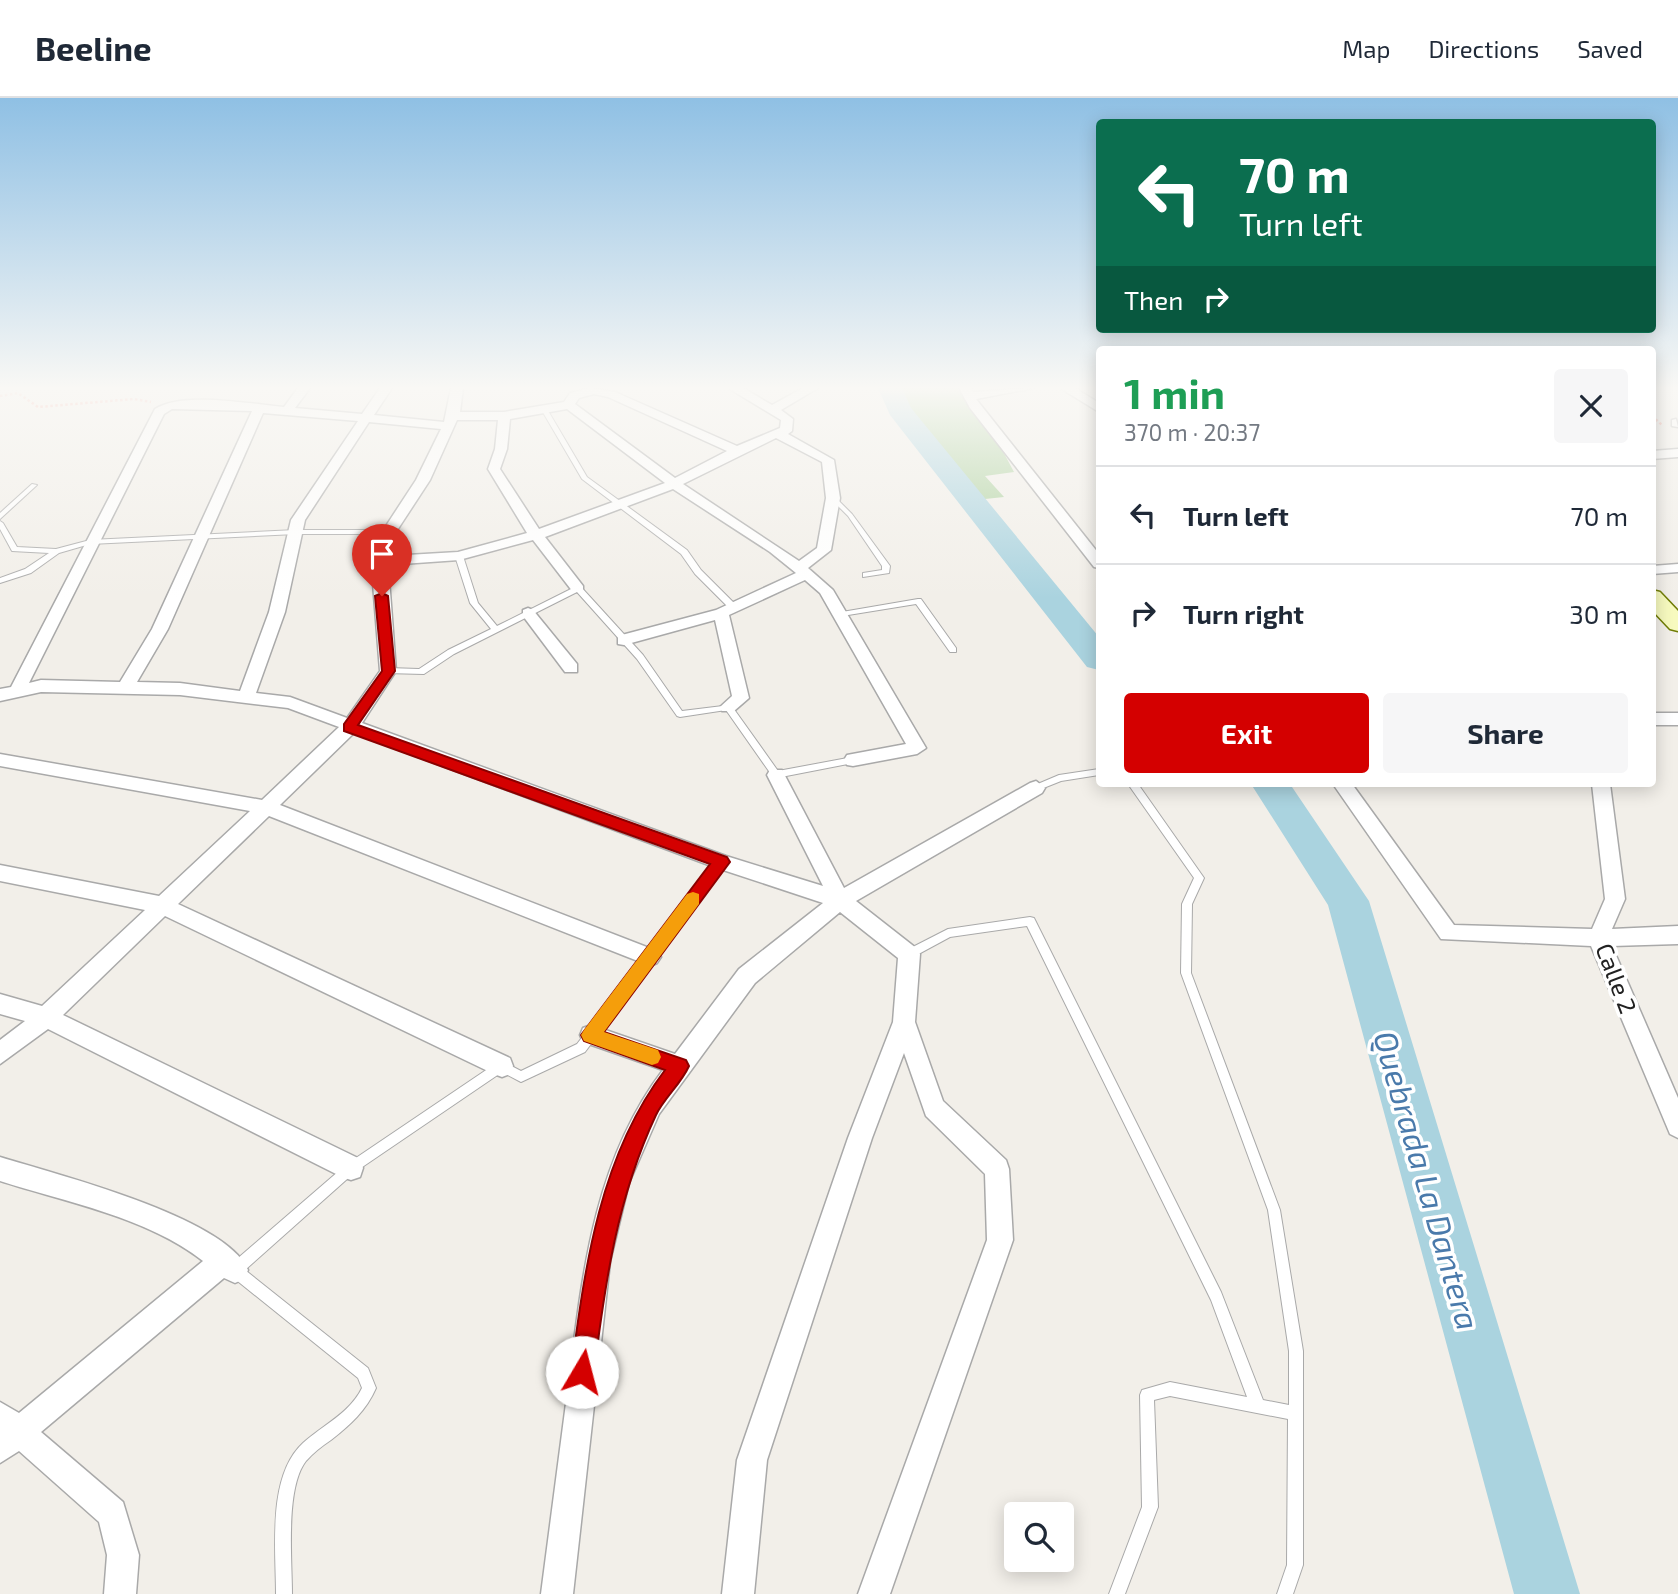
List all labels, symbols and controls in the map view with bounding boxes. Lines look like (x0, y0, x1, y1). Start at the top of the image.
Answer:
text: Beeline (35, 28, 152, 68)
text: Map (1342, 34, 1390, 63)
text: Directions (1428, 34, 1539, 63)
text: Saved (1577, 34, 1643, 63)
text: 70 m (1239, 144, 1350, 203)
icon: left (1124, 147, 1215, 238)
text: Turn left (1239, 204, 1363, 242)
icon: right (1197, 280, 1235, 318)
text: Then (1124, 284, 1183, 315)
text: 1 min (1124, 367, 1225, 417)
button: close (1554, 369, 1628, 443)
text: 370 m · 20:37 (1124, 418, 1260, 446)
icon: left (1124, 496, 1162, 534)
text: Turn left (1183, 500, 1289, 531)
text: 70 m (1570, 500, 1628, 531)
pin (352, 524, 412, 596)
icon: arrive (363, 535, 401, 573)
icon: right (1124, 594, 1162, 632)
text: Turn right (1183, 598, 1304, 629)
text: 30 m (1569, 598, 1628, 629)
button: Exit (1124, 693, 1369, 773)
button: Share (1383, 693, 1628, 773)
street label: Calle 2 (1590, 939, 1644, 1017)
water label: Quebrada La Dantera (1366, 1026, 1489, 1334)
position arrow (545, 1335, 619, 1409)
map controls (1004, 1502, 1074, 1572)
button: search (1004, 1502, 1074, 1572)

